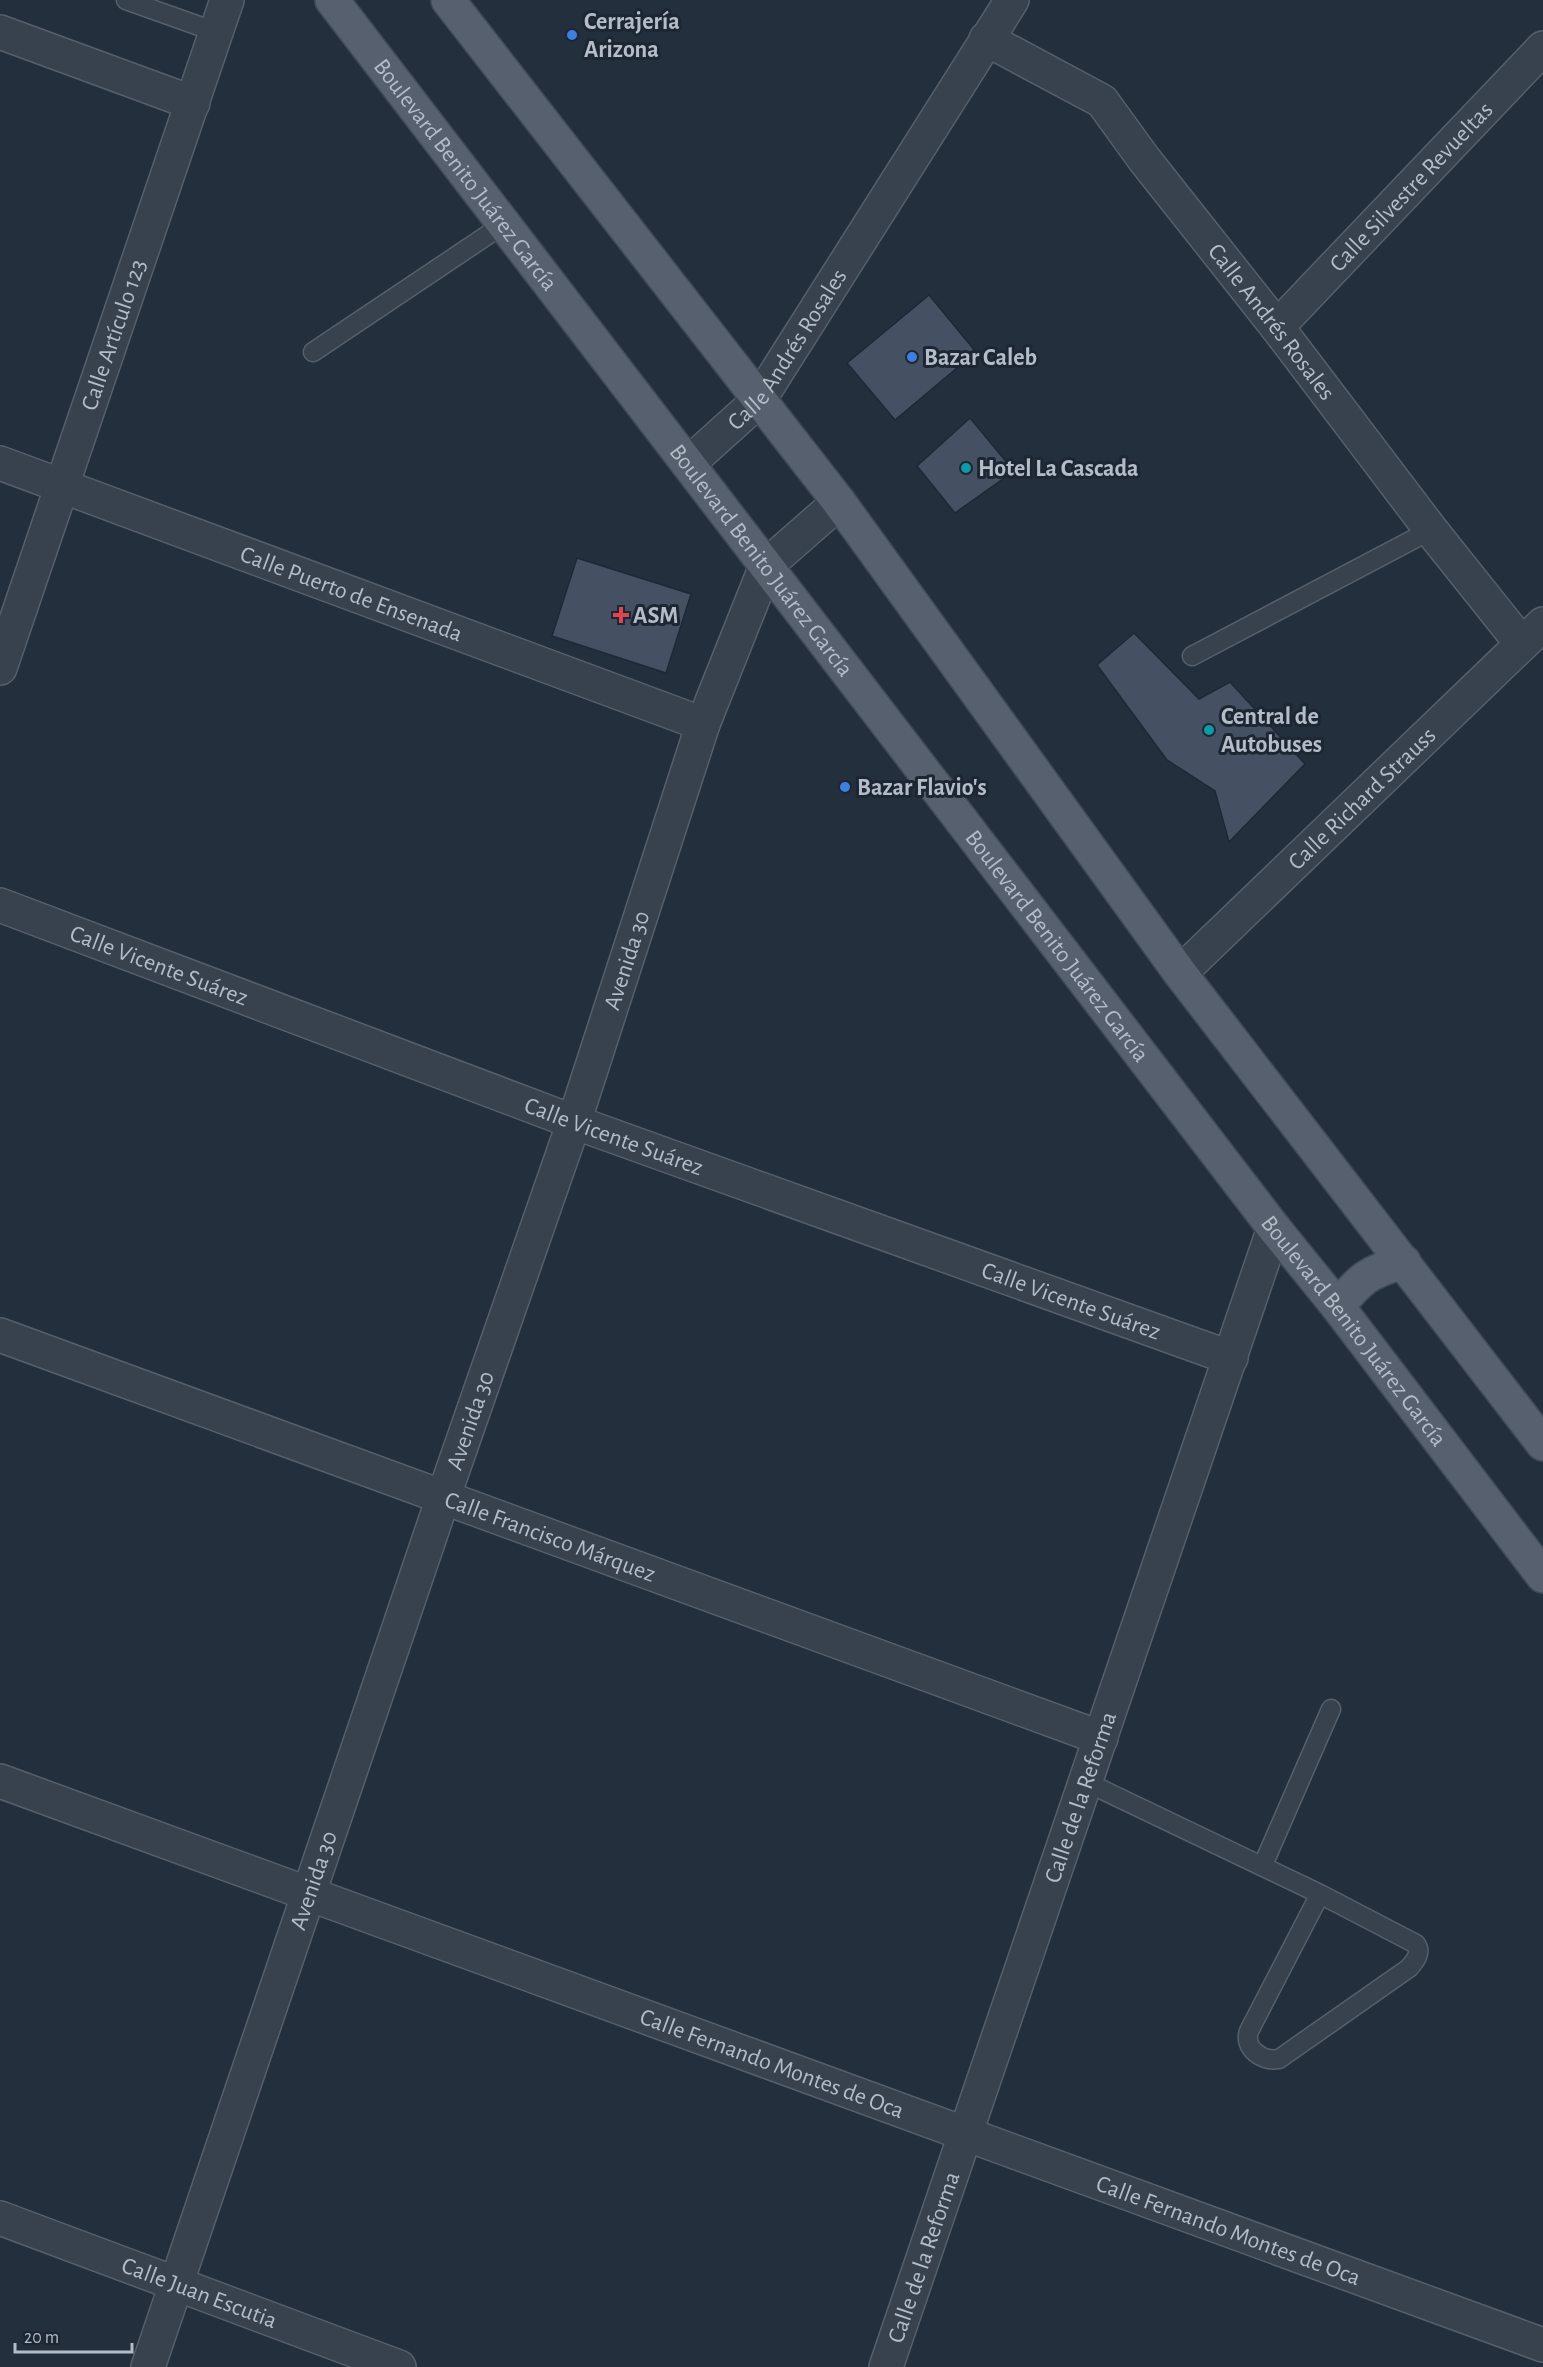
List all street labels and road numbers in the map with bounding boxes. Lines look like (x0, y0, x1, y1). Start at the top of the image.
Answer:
street label: Boulevard Benito Juárez García (369, 55, 561, 296)
street label: Calle Silvestre Revueltas (1325, 98, 1498, 277)
street label: Calle Andrés Rosales (1203, 240, 1339, 405)
street label: Calle Artículo 123 (77, 257, 151, 414)
street label: Calle Andrés Rosales (723, 265, 852, 435)
street label: Boulevard Benito Juárez García (665, 440, 857, 681)
street label: Calle Puerto de Ensenada (237, 542, 466, 647)
street label: Calle Richard Strauss (1284, 723, 1441, 875)
street label: Boulevard Benito Juárez García (960, 826, 1153, 1067)
street label: Avenida 30 (600, 908, 655, 1013)
street label: Calle Vicente Suárez (66, 922, 251, 1011)
street label: Calle Vicente Suárez (521, 1093, 706, 1180)
street label: Boulevard Benito Juárez García (1256, 1211, 1451, 1451)
street label: Calle Vicente Suárez (978, 1258, 1164, 1345)
street label: Avenida 30 (443, 1368, 499, 1473)
street label: Calle Francisco Márquez (441, 1488, 659, 1587)
street label: Calle de la Reforma (1041, 1709, 1121, 1886)
street label: Avenida 30 (286, 1828, 342, 1933)
street label: Calle Fernando Montes de Oca (636, 2005, 907, 2123)
street label: Calle de la Reforma (884, 2169, 965, 2346)
street label: Calle Fernando Montes de Oca (1093, 2172, 1363, 2290)
street label: Calle Juan Escutia (118, 2254, 280, 2333)

